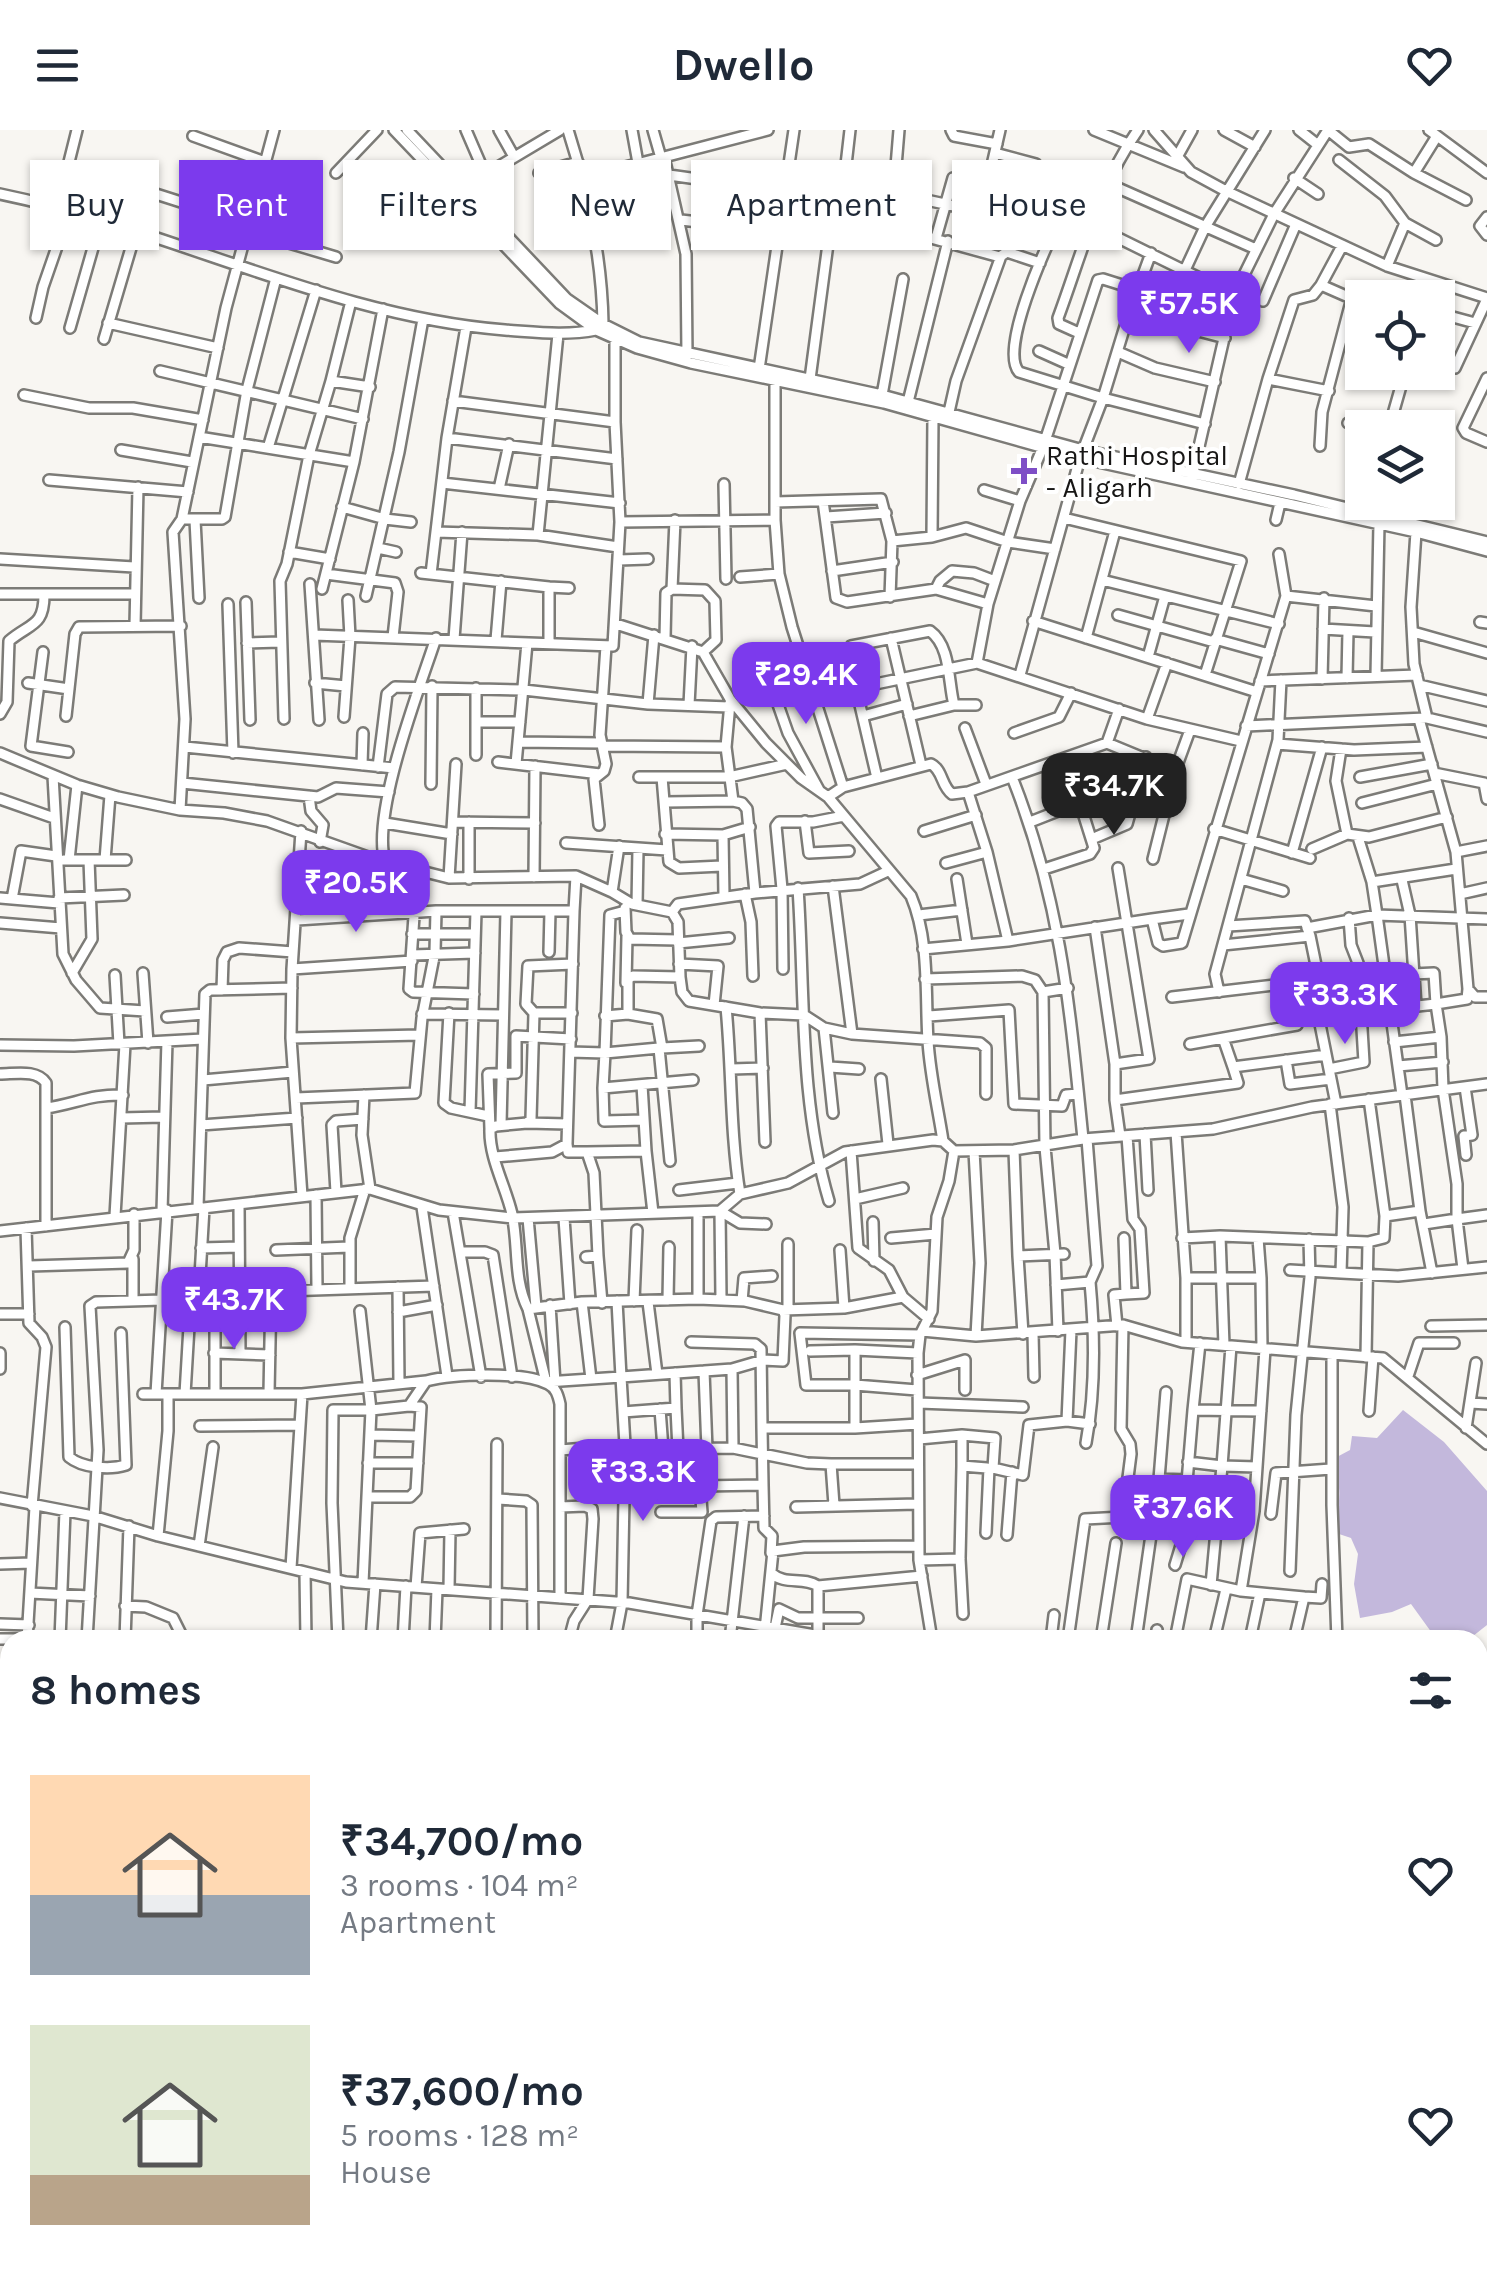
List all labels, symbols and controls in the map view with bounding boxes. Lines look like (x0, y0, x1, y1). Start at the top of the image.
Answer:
icon: menu (30, 38, 85, 93)
icon: heart (1402, 38, 1457, 93)
text: Dwello (673, 39, 814, 91)
chip: Buy (30, 160, 159, 250)
chip: Rent (179, 160, 323, 250)
chip: Filters (343, 160, 514, 250)
chip: New (534, 160, 671, 250)
chip: Apartment (691, 160, 932, 250)
chip: House (952, 160, 1122, 250)
pin: ₹57.5K (1108, 271, 1270, 356)
map controls (1345, 280, 1455, 520)
button: locate (1345, 280, 1455, 390)
text: ₹57.5K (1139, 285, 1239, 322)
button: layers (1345, 410, 1455, 520)
place label: Rathi Hospital - Aligarh (1046, 439, 1228, 504)
marker: Rathi Hospital - Aligarh (1011, 458, 1037, 484)
pin: ₹29.4K (725, 642, 887, 727)
text: ₹29.4K (754, 656, 858, 693)
pin: ₹34.7K (1033, 753, 1195, 838)
text: ₹34.7K (1064, 767, 1164, 804)
pin: ₹20.5K (275, 850, 437, 935)
text: ₹20.5K (304, 864, 408, 901)
pin: ₹33.3K (1264, 962, 1426, 1047)
text: ₹33.3K (1292, 976, 1398, 1013)
pin: ₹43.7K (153, 1267, 315, 1352)
text: ₹43.7K (184, 1281, 284, 1318)
pin: ₹33.3K (562, 1439, 724, 1524)
text: ₹33.3K (590, 1453, 696, 1490)
pin: ₹37.6K (1102, 1475, 1264, 1560)
text: ₹37.6K (1132, 1489, 1234, 1526)
icon: filters (1403, 1663, 1458, 1718)
text: 8 homes (30, 1665, 202, 1715)
icon: home (110, 1815, 230, 1935)
text: ₹34,700/mo (340, 1816, 583, 1866)
icon: heart (1403, 1848, 1458, 1903)
text: 3 rooms · 104 m² (340, 1867, 579, 1904)
text: Apartment (340, 1904, 496, 1941)
icon: home (110, 2065, 230, 2185)
text: ₹37,600/mo (340, 2066, 584, 2116)
icon: heart (1403, 2098, 1458, 2153)
text: 5 rooms · 128 m² (340, 2117, 579, 2154)
text: House (340, 2154, 432, 2191)

